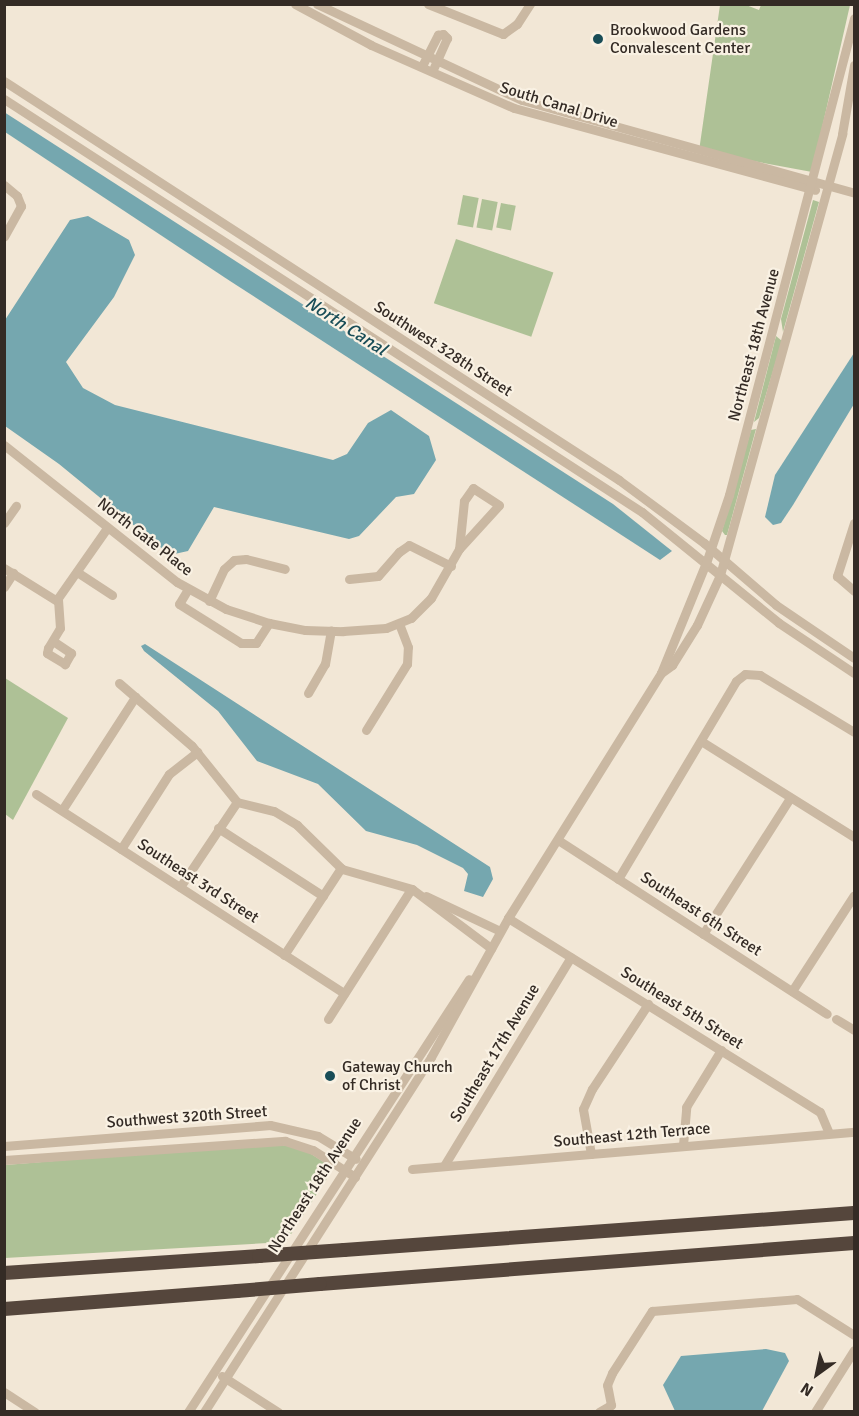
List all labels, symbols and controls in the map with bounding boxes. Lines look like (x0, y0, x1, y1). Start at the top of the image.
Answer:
place label: Brookwood Gardens Convalescent Center (610, 20, 750, 58)
marker: Brookwood Gardens Convalescent Center (591, 32, 605, 46)
street label: South Canal Drive (498, 78, 620, 132)
street label: Northeast 18th Avenue (724, 267, 784, 423)
water label: North Canal (301, 292, 391, 360)
street label: Southwest 328th Street (370, 297, 516, 401)
street label: North Gate Place (93, 494, 197, 580)
street label: Southeast 3rd Street (134, 835, 262, 927)
street label: Southeast 6th Street (637, 868, 765, 960)
street label: Southeast 5th Street (617, 963, 747, 1053)
street label: Southeast 17th Avenue (446, 980, 544, 1126)
place label: Gateway Church of Christ (342, 1057, 453, 1095)
marker: Gateway Church of Christ (323, 1069, 337, 1083)
street label: Southwest 320th Street (106, 1102, 268, 1132)
street label: Northeast 18th Avenue (264, 1114, 366, 1256)
street label: Southeast 12th Terrace (553, 1119, 711, 1151)
north arrow (787, 1344, 847, 1404)
text: N (797, 1378, 817, 1401)

